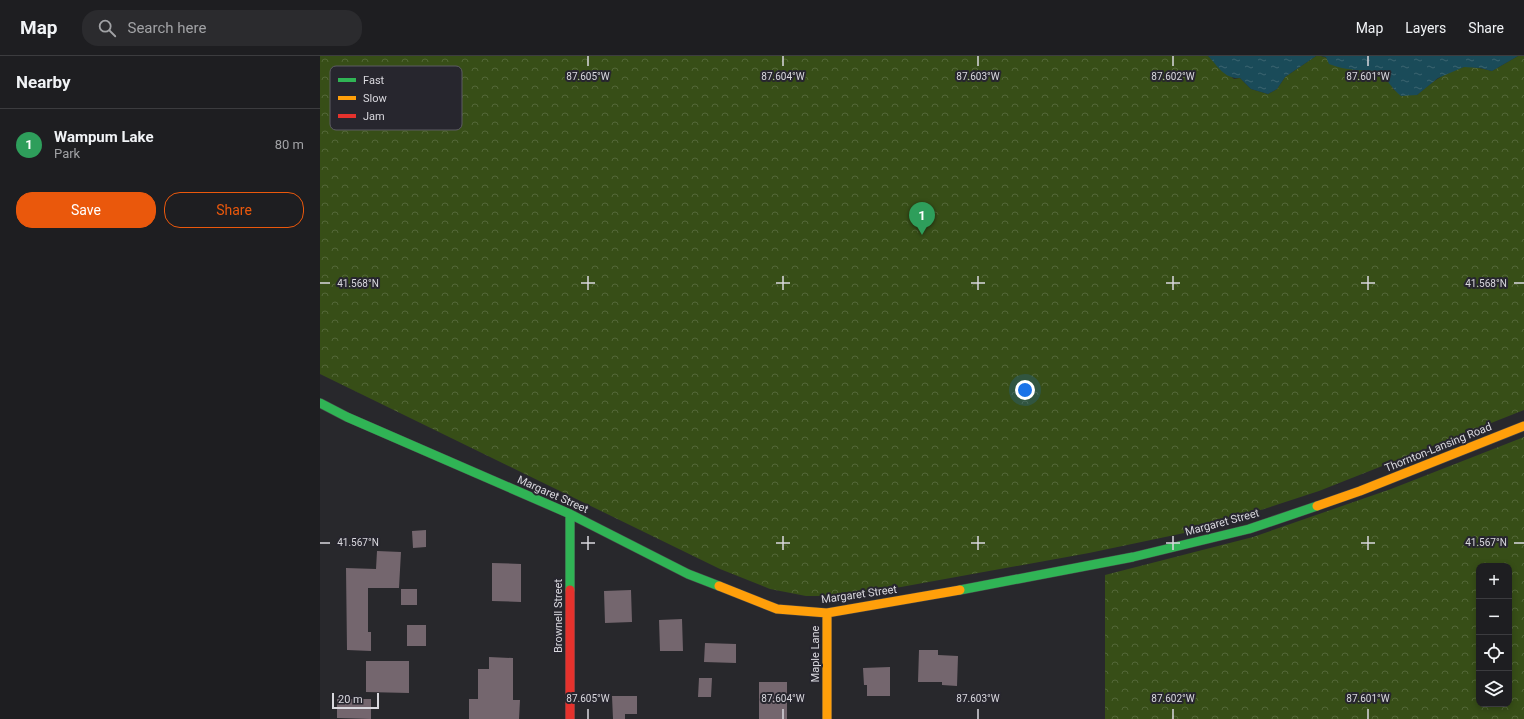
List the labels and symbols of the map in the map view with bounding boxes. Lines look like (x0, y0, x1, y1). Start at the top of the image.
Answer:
legend (330, 66, 462, 130)
text: 87.605°W (566, 71, 610, 82)
text: 87.604°W (761, 71, 805, 82)
text: 87.603°W (956, 71, 1000, 82)
text: 87.602°W (1151, 71, 1195, 82)
text: 87.601°W (1346, 71, 1390, 82)
text: Fast (363, 74, 385, 87)
text: Slow (363, 92, 387, 105)
text: Jam (363, 110, 385, 123)
pin: 1 (909, 202, 935, 235)
text: 41.568°N (337, 278, 379, 289)
text: 41.568°N (1465, 278, 1507, 289)
your location (1015, 380, 1035, 400)
street label: Thornton-Lansing Road (1383, 420, 1494, 475)
street label: Margaret Street (515, 473, 591, 516)
street label: Margaret Street (1184, 506, 1261, 539)
text: 41.567°N (337, 537, 379, 548)
text: 41.567°N (1465, 537, 1507, 548)
street label: Brownell Street (552, 579, 565, 653)
street label: Margaret Street (820, 583, 898, 606)
street label: Maple Lane (809, 625, 822, 682)
scale bar (332, 691, 379, 710)
text: 87.605°W (566, 693, 610, 704)
text: 87.604°W (761, 693, 805, 704)
text: 87.603°W (956, 693, 1000, 704)
text: 87.602°W (1151, 693, 1195, 704)
text: 87.601°W (1346, 693, 1390, 704)

